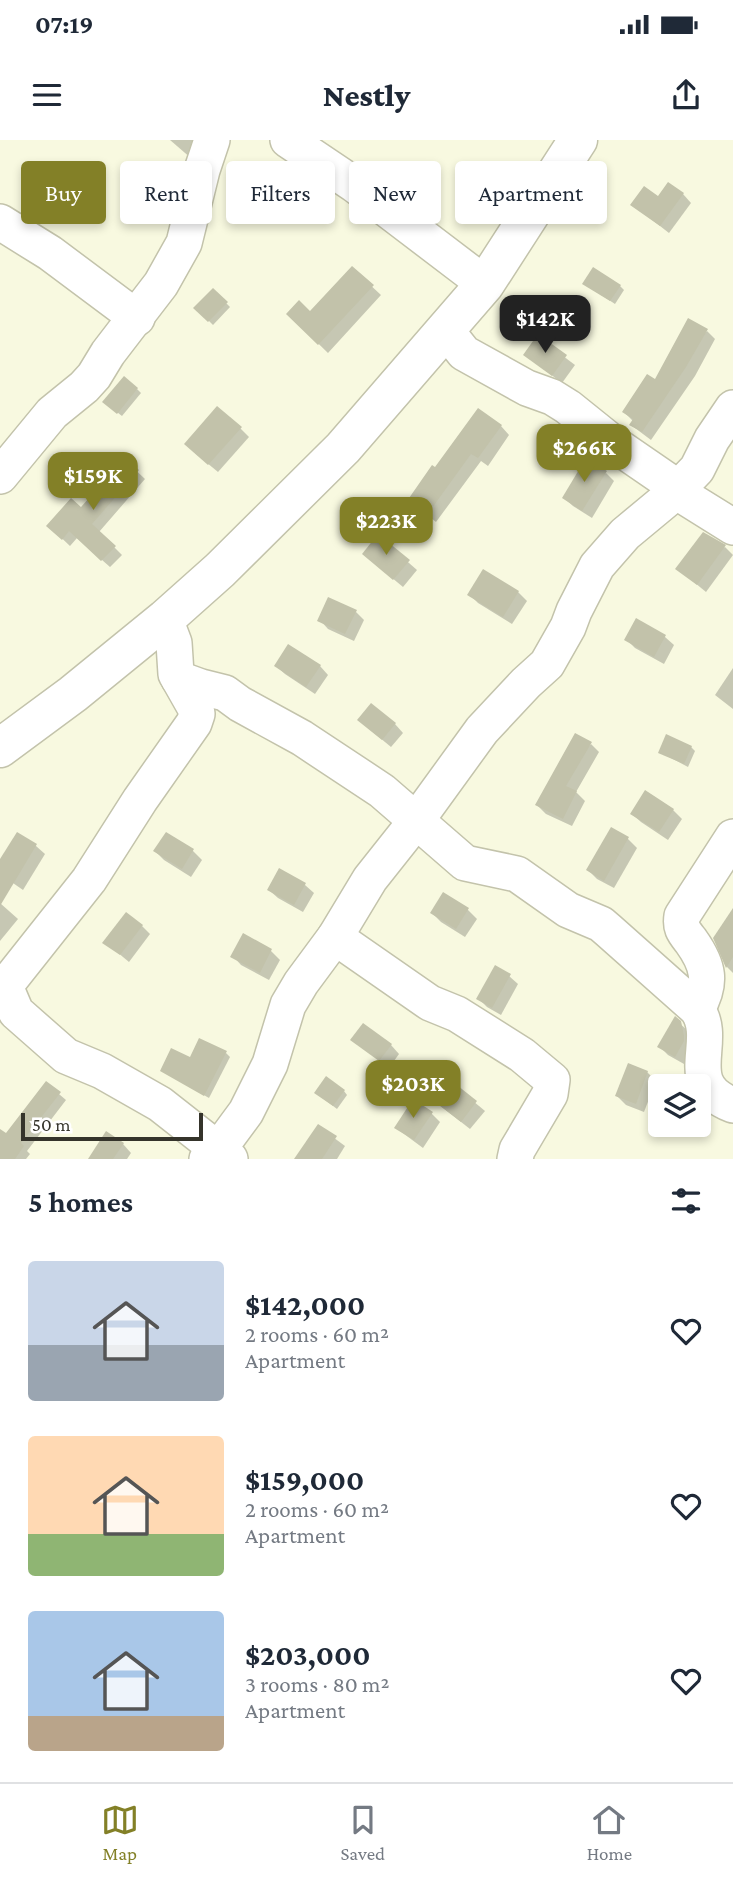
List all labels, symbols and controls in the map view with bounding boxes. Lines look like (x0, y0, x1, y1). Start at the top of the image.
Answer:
text: 07:19 (35, 10, 93, 39)
icon: menu (28, 76, 66, 114)
icon: share (667, 76, 705, 114)
text: Nestly (323, 77, 410, 113)
chip: Buy (21, 161, 106, 224)
chip: Rent (120, 161, 212, 224)
chip: Filters (226, 161, 335, 224)
chip: New (349, 161, 441, 224)
chip: Apartment (455, 161, 607, 224)
pin: $142K (496, 296, 594, 355)
text: $142K (516, 305, 574, 331)
pin: $266K (535, 424, 633, 484)
text: $266K (552, 434, 616, 460)
pin: $159K (44, 452, 142, 512)
text: $159K (64, 462, 122, 488)
pin: $223K (337, 498, 435, 557)
text: $223K (356, 507, 416, 533)
pin: $203K (364, 1060, 462, 1120)
text: $203K (382, 1070, 444, 1096)
map controls (648, 1074, 711, 1137)
button: layers (648, 1074, 711, 1137)
scale bar (21, 1110, 203, 1142)
text: 50 m (32, 1114, 71, 1135)
icon: filters (667, 1182, 705, 1220)
text: 5 homes (28, 1185, 133, 1218)
text: $142,000 (245, 1288, 365, 1321)
icon: home (84, 1289, 168, 1373)
icon: heart (667, 1312, 705, 1350)
text: 2 rooms · 60 m² (245, 1321, 389, 1347)
text: Apartment (245, 1347, 345, 1373)
text: $159,000 (245, 1463, 364, 1496)
icon: home (84, 1464, 168, 1548)
icon: heart (667, 1487, 705, 1525)
text: 2 rooms · 60 m² (245, 1496, 389, 1522)
text: Apartment (245, 1522, 345, 1548)
text: $203,000 (245, 1638, 370, 1671)
icon: home (84, 1639, 168, 1723)
icon: heart (667, 1662, 705, 1700)
text: 3 rooms · 80 m² (245, 1671, 390, 1697)
text: Apartment (245, 1697, 345, 1723)
tab: Map (101, 1801, 139, 1864)
tab: Saved (340, 1801, 385, 1864)
tab: Home (587, 1801, 632, 1864)

